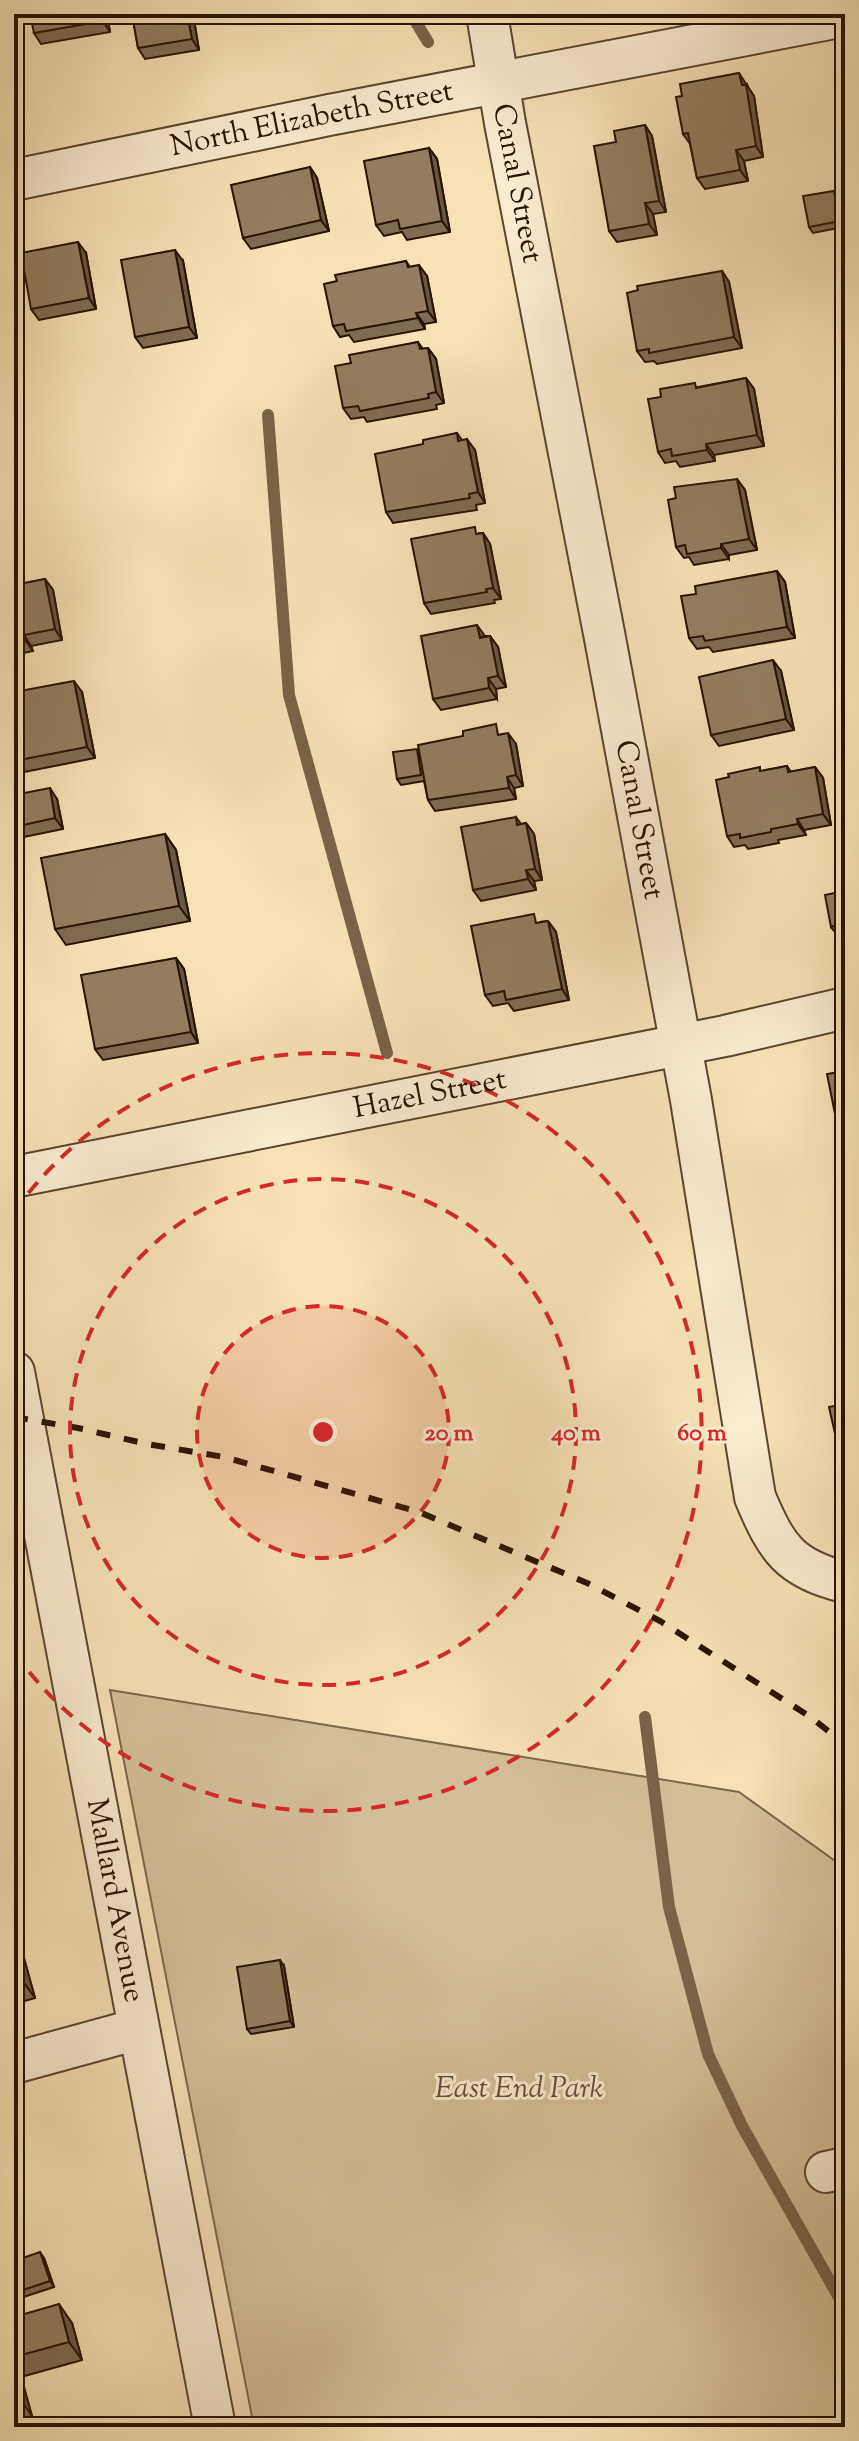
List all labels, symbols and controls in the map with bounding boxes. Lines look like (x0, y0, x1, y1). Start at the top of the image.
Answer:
street label: North Elizabeth Street (167, 70, 457, 169)
street label: Canal Street (481, 101, 553, 267)
street label: Canal Street (603, 736, 675, 903)
street label: Hazel Street (350, 1058, 510, 1131)
text: 20 m (425, 1417, 474, 1451)
text: 40 m (550, 1417, 601, 1451)
text: 60 m (677, 1417, 727, 1451)
centre of rings (309, 1418, 337, 1446)
street label: Mallard Avenue (74, 1795, 155, 2006)
park label: East End Park (435, 2068, 603, 2111)

